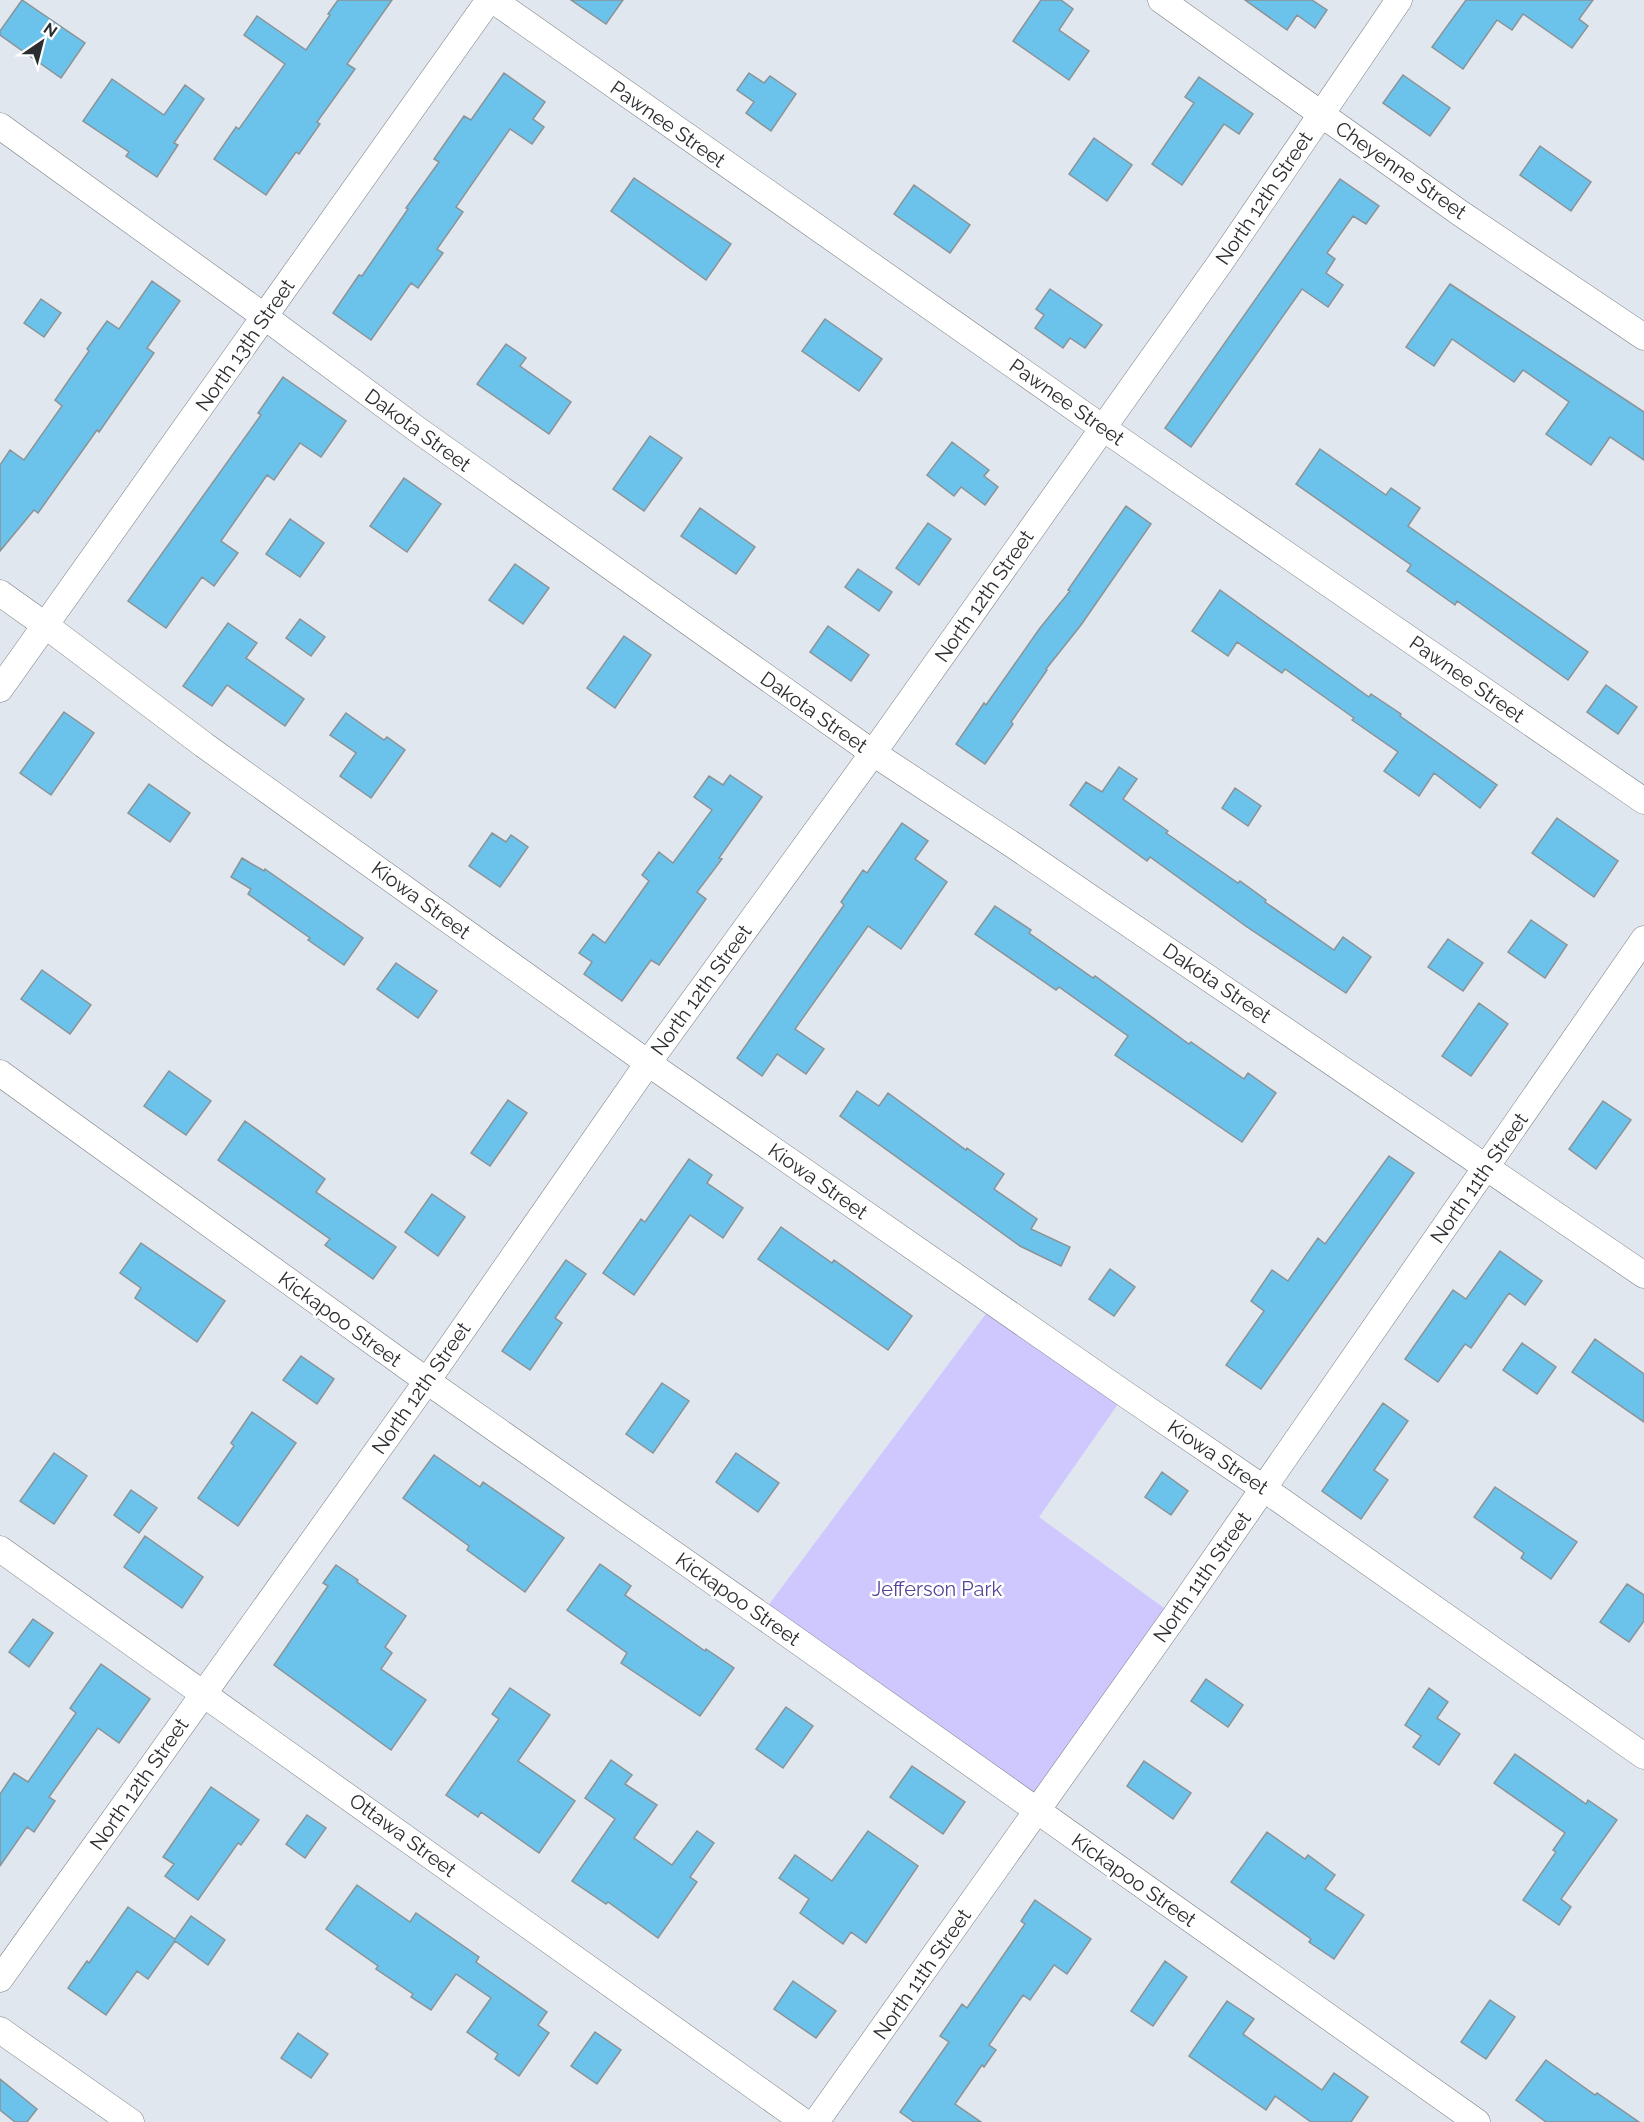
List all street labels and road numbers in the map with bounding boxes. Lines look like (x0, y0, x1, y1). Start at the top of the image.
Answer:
street label: Pawnee Street (606, 75, 730, 173)
street label: Cheyenne Street (1331, 116, 1471, 224)
street label: North 12th Street (1211, 127, 1318, 269)
street label: North 13th Street (190, 274, 300, 416)
street label: Pawnee Street (1005, 353, 1129, 451)
street label: Dakota Street (360, 384, 476, 477)
street label: North 12th Street (930, 525, 1039, 667)
street label: Pawnee Street (1405, 630, 1529, 728)
street label: Dakota Street (756, 666, 872, 758)
street label: Kiowa Street (367, 856, 475, 944)
street label: North 12th Street (646, 920, 757, 1060)
street label: Dakota Street (1158, 938, 1276, 1028)
street label: North 11th Street (1425, 1108, 1533, 1248)
street label: Kiowa Street (764, 1138, 873, 1224)
street label: Kickapoo Street (274, 1266, 406, 1372)
street label: North 12th Street (367, 1317, 476, 1459)
street label: Kiowa Street (1163, 1415, 1273, 1500)
street label: North 11th Street (1148, 1507, 1256, 1647)
street label: Kickapoo Street (671, 1547, 805, 1651)
street label: North 12th Street (85, 1713, 194, 1855)
street label: Ottawa Street (345, 1788, 461, 1882)
street label: Kickapoo Street (1067, 1828, 1201, 1932)
street label: North 11th Street (868, 1904, 976, 2044)

